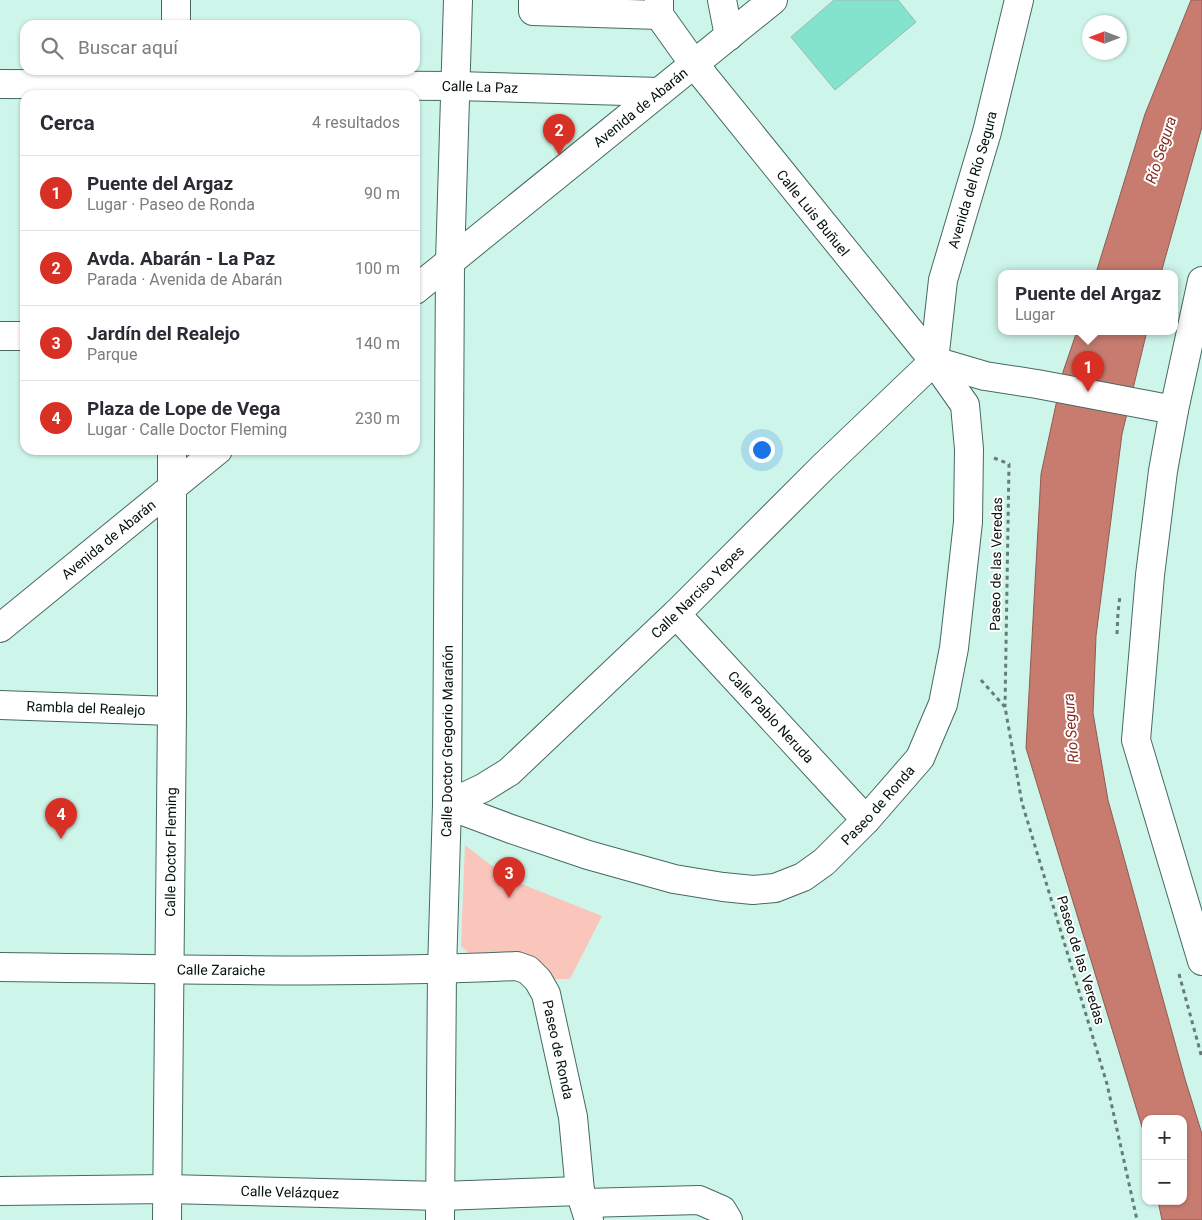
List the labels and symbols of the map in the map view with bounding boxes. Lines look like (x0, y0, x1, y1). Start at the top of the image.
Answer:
north arrow (1082, 15, 1127, 60)
street label: Avenida de Abarán (590, 65, 691, 150)
street label: Calle La Paz (442, 78, 518, 96)
street label: Avenida del Río Segura (945, 109, 1000, 250)
pin: 2 (543, 114, 575, 155)
water label: Río Segura (1142, 114, 1180, 186)
street label: Calle Luis Buñuel (773, 167, 853, 259)
pin: 1 (1072, 351, 1104, 392)
your location (749, 437, 775, 463)
street label: Avenida de Abarán (58, 496, 159, 582)
street label: Paseo de las Veredas (987, 497, 1005, 631)
street label: Calle Narciso Yepes (648, 543, 747, 641)
street label: Calle Doctor Gregorio Marañón (438, 645, 456, 837)
street label: Calle Pablo Neruda (725, 668, 817, 766)
water label: Río Segura (1060, 693, 1082, 763)
street label: Rambla del Realejo (26, 698, 146, 718)
street label: Paseo de Ronda (838, 762, 918, 848)
street label: Calle Doctor Fleming (162, 787, 179, 917)
pin: 4 (45, 798, 77, 839)
pin: 3 (493, 857, 525, 898)
street label: Paseo de las Veredas (1054, 894, 1108, 1026)
street label: Calle Zaraiche (177, 961, 265, 978)
street label: Paseo de Ronda (540, 998, 577, 1101)
street label: Calle Velázquez (241, 1183, 339, 1201)

